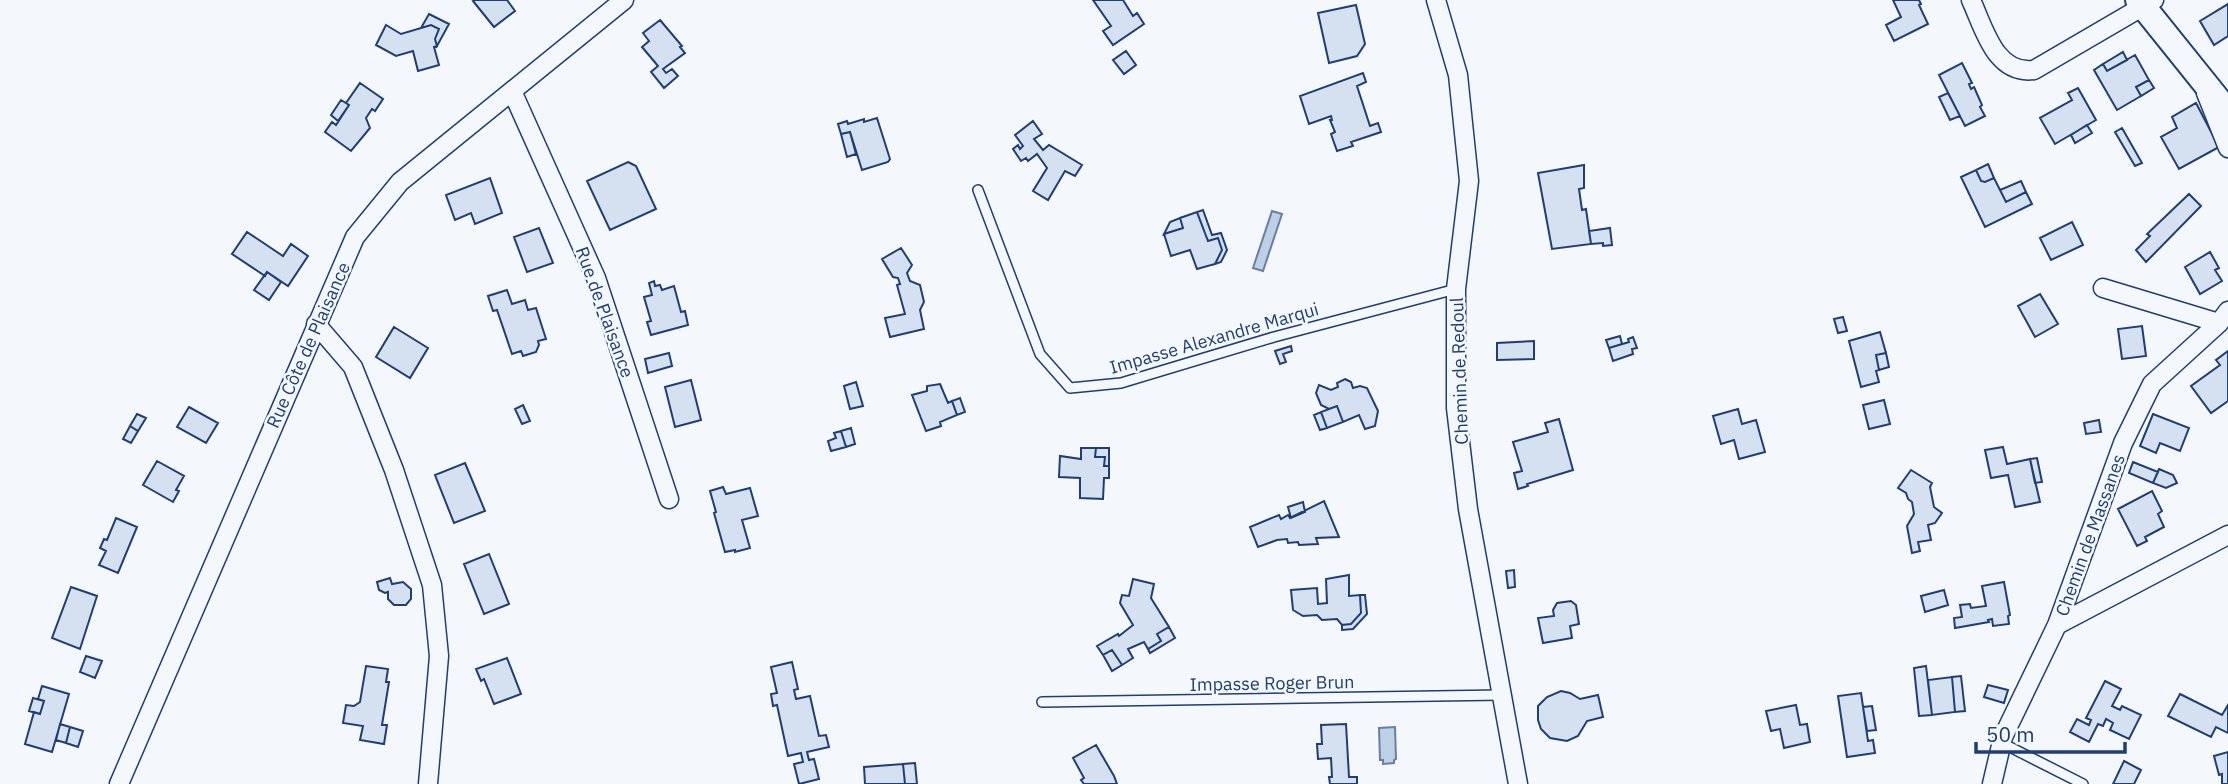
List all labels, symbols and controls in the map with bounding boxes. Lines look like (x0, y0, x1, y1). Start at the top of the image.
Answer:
street label: Rue de Plaisance (571, 243, 639, 381)
street label: Rue Côte de Plaisance (261, 258, 355, 432)
street label: Impasse Alexandre Marqui (1107, 297, 1321, 379)
street label: Chemin de Redoul (1445, 297, 1473, 445)
street label: Chemin de Massanes (2050, 451, 2130, 619)
street label: Impasse Roger Brun (1189, 670, 1355, 696)
scale bar (1976, 710, 2125, 754)
text: 50 m (1986, 720, 2035, 748)

